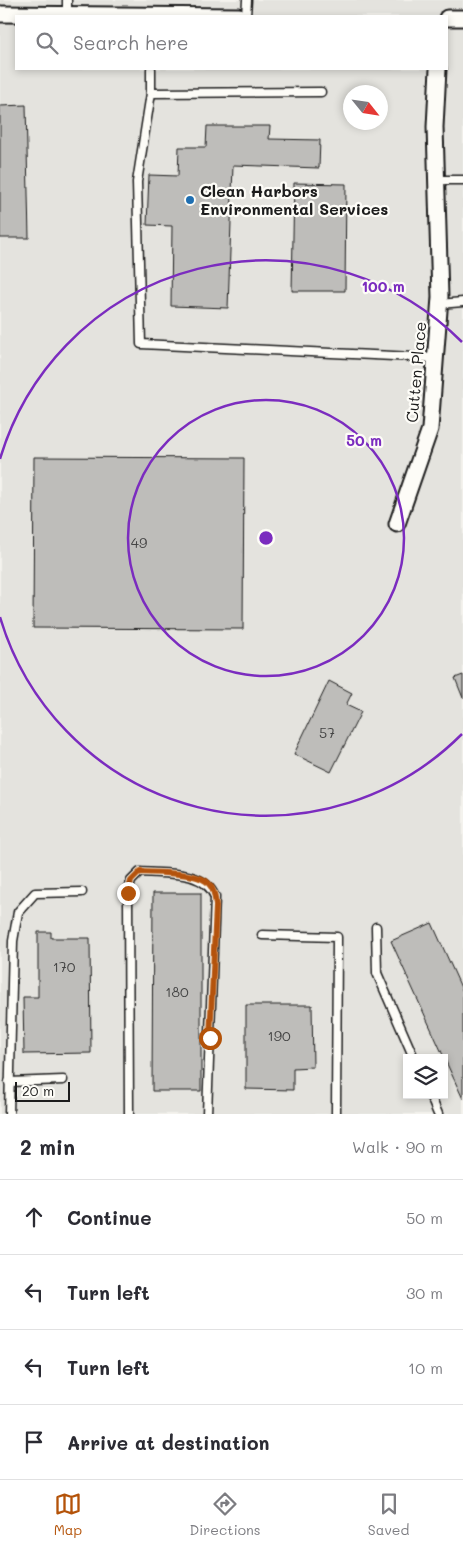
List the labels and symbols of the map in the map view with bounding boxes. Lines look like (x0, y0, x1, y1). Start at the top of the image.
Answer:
north arrow (343, 85, 388, 130)
place label: Clean Harbors Environmental Services (200, 180, 388, 219)
marker: Clean Harbors Environmental Services (184, 194, 196, 206)
text: 100 m (361, 276, 405, 296)
street label: Cutten Place (401, 321, 430, 423)
text: 50 m (346, 430, 382, 450)
centre of rings (257, 529, 275, 547)
house number: 49 (131, 533, 147, 552)
house number: 57 (319, 723, 335, 742)
route end (117, 882, 140, 905)
house number: 170 (53, 957, 76, 976)
house number: 180 (165, 982, 189, 1001)
house number: 190 (267, 1026, 291, 1045)
route start (199, 1027, 222, 1050)
scale bar (15, 1079, 70, 1102)

